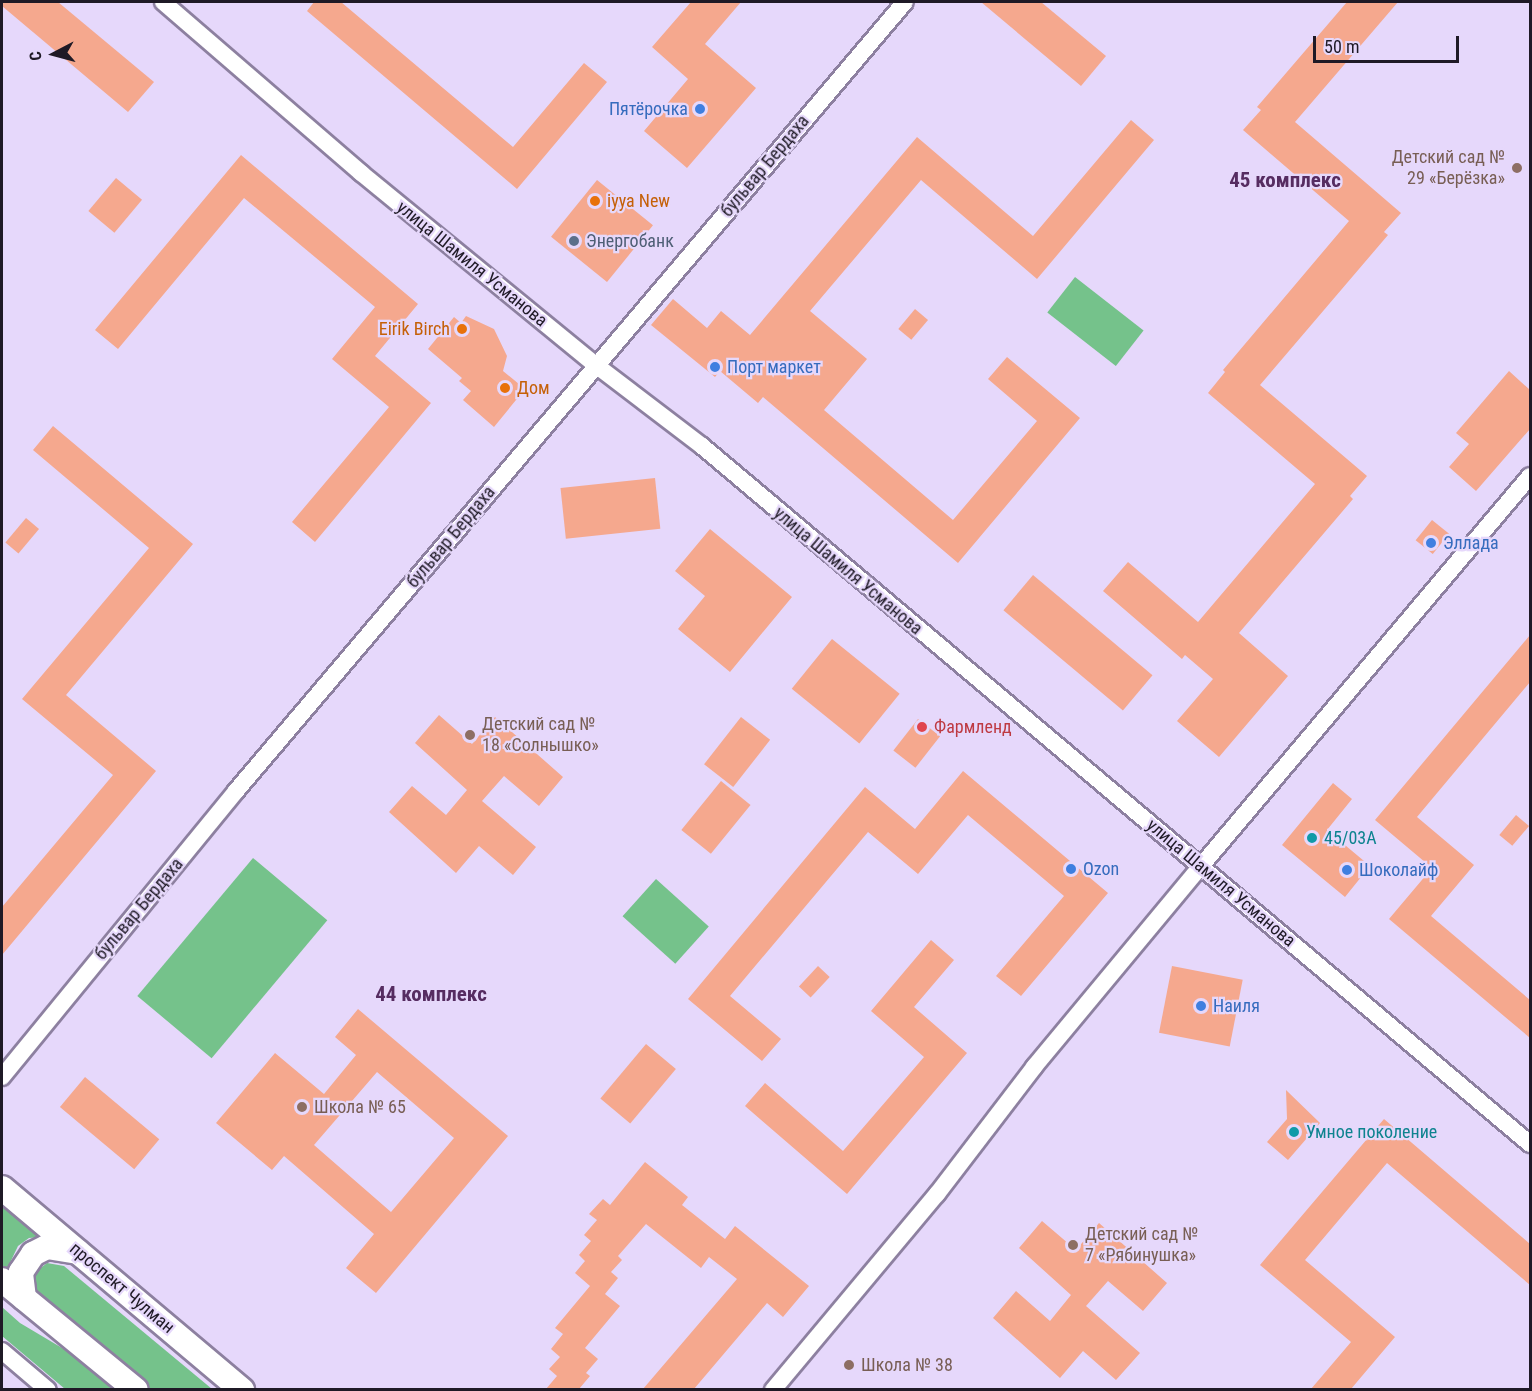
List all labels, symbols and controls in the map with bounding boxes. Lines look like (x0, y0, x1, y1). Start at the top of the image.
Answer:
north arrow (24, 24, 84, 84)
scale bar (1316, 24, 1462, 62)
text: 50 m (1324, 36, 1359, 57)
text: С (26, 50, 46, 61)
place label: Пятёрочка (609, 98, 688, 120)
marker: Пятёрочка (693, 102, 707, 116)
street label: бульвар Бердаха (716, 111, 814, 221)
place label: Детский сад № 29 «Берёзка» (1392, 147, 1505, 190)
marker: Детский сад № 29 «Берёзка» (1510, 161, 1524, 175)
district label: 45 комплекс (1229, 167, 1341, 193)
place label: iyya New (607, 190, 670, 212)
marker: iyya New (588, 194, 602, 208)
street label: улица Шамиля Усманова (392, 197, 552, 331)
place label: Энергобанк (586, 230, 674, 252)
marker: Энергобанк (567, 234, 581, 248)
place label: Eirik Birch (379, 318, 450, 340)
marker: Eirik Birch (455, 322, 469, 336)
place label: Порт маркет (727, 356, 821, 378)
marker: Порт маркет (708, 360, 722, 374)
place label: Дом (517, 377, 550, 399)
marker: Дом (498, 381, 512, 395)
street label: бульвар Бердаха (402, 482, 500, 592)
street label: улица Шамиля Усманова (769, 502, 927, 640)
place label: Эллада (1443, 532, 1499, 554)
marker: Эллада (1424, 536, 1438, 550)
place label: Детский сад № 18 «Солнышко» (482, 714, 599, 756)
place label: Фармленд (934, 716, 1012, 738)
marker: Фармленд (915, 720, 929, 734)
marker: Детский сад № 18 «Солнышко» (463, 728, 477, 742)
street label: улица Шамиля Усманова (1142, 814, 1300, 952)
place label: 45/03А (1324, 827, 1377, 849)
marker: 45/03А (1305, 831, 1319, 845)
street label: бульвар Бердаха (90, 854, 188, 964)
place label: Ozon (1083, 858, 1119, 880)
place label: Шоколайф (1359, 859, 1438, 881)
marker: Ozon (1064, 862, 1078, 876)
marker: Шоколайф (1340, 863, 1354, 877)
district label: 44 комплекс (375, 981, 487, 1007)
place label: Наиля (1213, 995, 1260, 1017)
marker: Наиля (1194, 999, 1208, 1013)
place label: Школа № 65 (314, 1096, 406, 1118)
marker: Школа № 65 (295, 1100, 309, 1114)
place label: Умное поколение (1306, 1121, 1437, 1143)
marker: Умное поколение (1287, 1125, 1301, 1139)
place label: Детский сад № 7 «Рябинушка» (1085, 1224, 1198, 1266)
street label: проспект Чулман (65, 1238, 179, 1338)
marker: Детский сад № 7 «Рябинушка» (1066, 1238, 1080, 1252)
place label: Школа № 38 (861, 1354, 953, 1376)
marker: Школа № 38 (842, 1358, 856, 1372)

